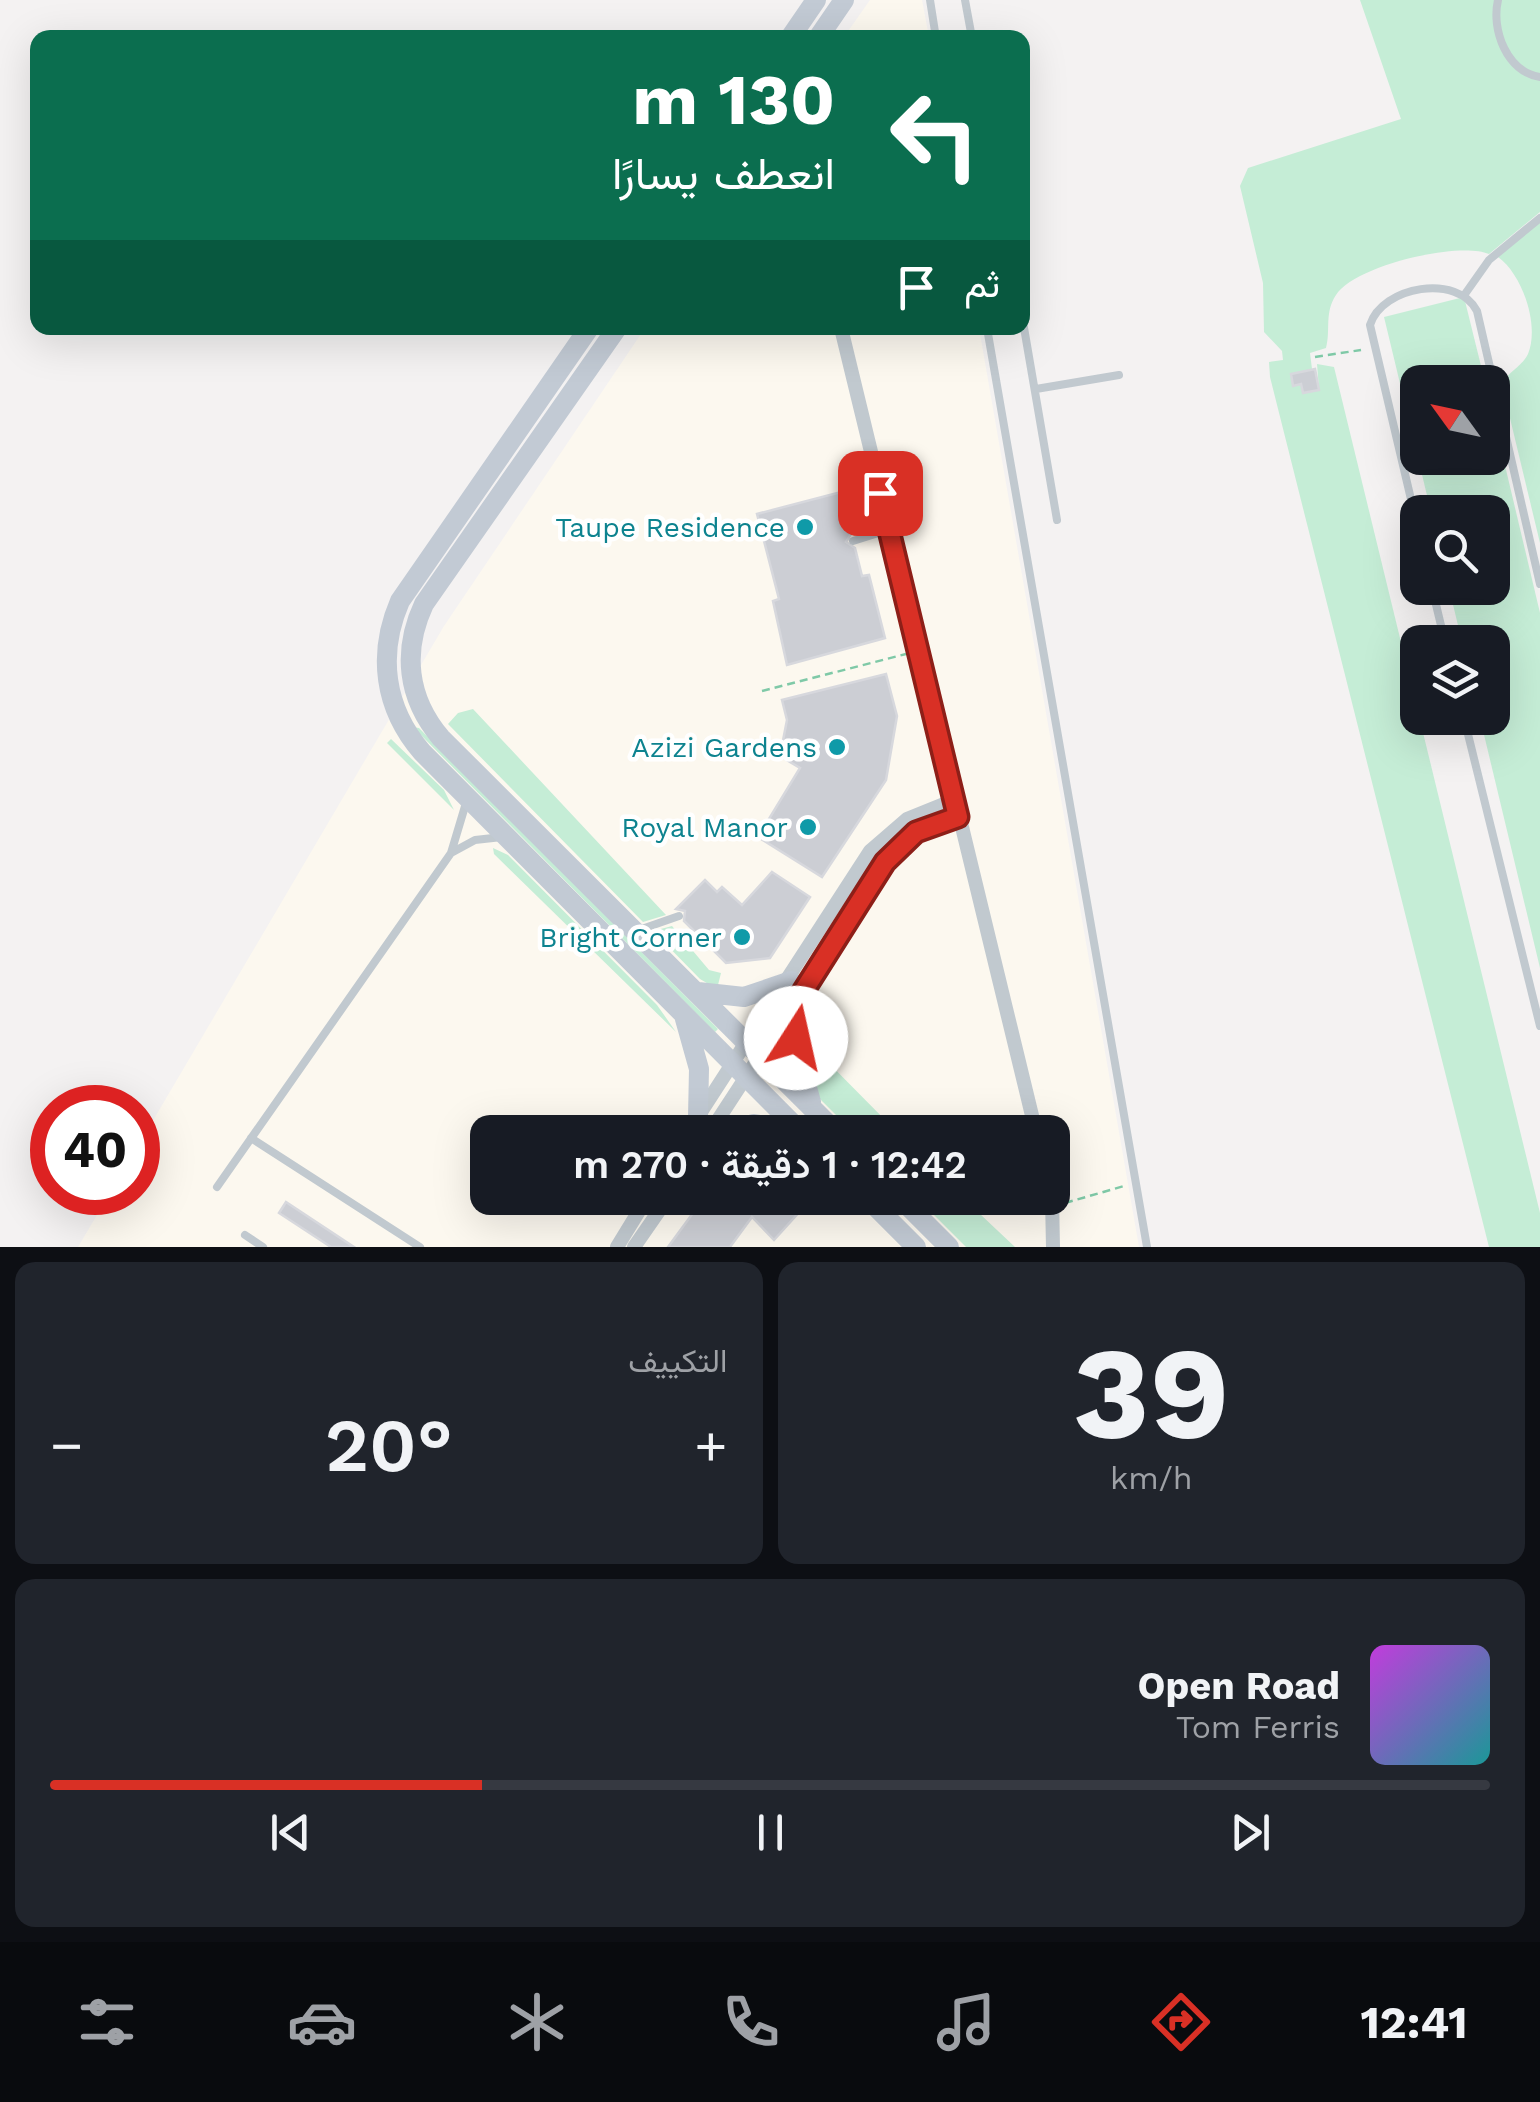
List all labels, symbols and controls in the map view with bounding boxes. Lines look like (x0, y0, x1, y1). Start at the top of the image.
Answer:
text: 130 m (632, 59, 835, 141)
icon: left (870, 70, 1000, 200)
text: انعطف يسارًا (612, 147, 835, 200)
icon: arrive (889, 260, 944, 315)
text: ثم (964, 262, 1000, 306)
north arrow (1400, 365, 1510, 475)
map controls (1400, 365, 1510, 735)
pin (838, 451, 923, 536)
icon: arrive (853, 466, 908, 521)
button: search (1400, 495, 1510, 605)
place label: Taupe Residence (555, 511, 785, 544)
marker: Taupe Residence (794, 516, 816, 538)
button: layers (1400, 625, 1510, 735)
place label: Azizi Gardens (631, 731, 817, 764)
marker: Azizi Gardens (826, 736, 848, 758)
place label: Royal Manor (621, 811, 788, 844)
marker: Royal Manor (797, 816, 819, 838)
place label: Bright Corner (539, 921, 722, 954)
marker: Bright Corner (731, 926, 753, 948)
position arrow (744, 986, 848, 1090)
speed limit sign: 40 (30, 1085, 160, 1215)
text: 12:42 · 1 دقيقة · 270 m (573, 1143, 967, 1187)
text: 39 (1073, 1317, 1230, 1470)
text: التكييف (628, 1342, 728, 1380)
text: 20° (325, 1401, 453, 1489)
text: − (50, 1413, 83, 1477)
text: + (694, 1413, 728, 1477)
text: km/h (1110, 1459, 1192, 1497)
text: Open Road (1138, 1664, 1340, 1708)
text: Tom Ferris (1176, 1708, 1340, 1746)
icon: previous (263, 1805, 318, 1860)
icon: pause (743, 1805, 798, 1860)
icon: next (1223, 1805, 1278, 1860)
icon: filters (72, 1987, 142, 2057)
icon: car (287, 1987, 357, 2057)
icon: climate (502, 1987, 572, 2057)
icon: phone (716, 1987, 786, 2057)
icon: music (931, 1987, 1001, 2057)
icon: directions (1146, 1987, 1216, 2057)
text: 12:41 (1360, 1996, 1468, 2049)

